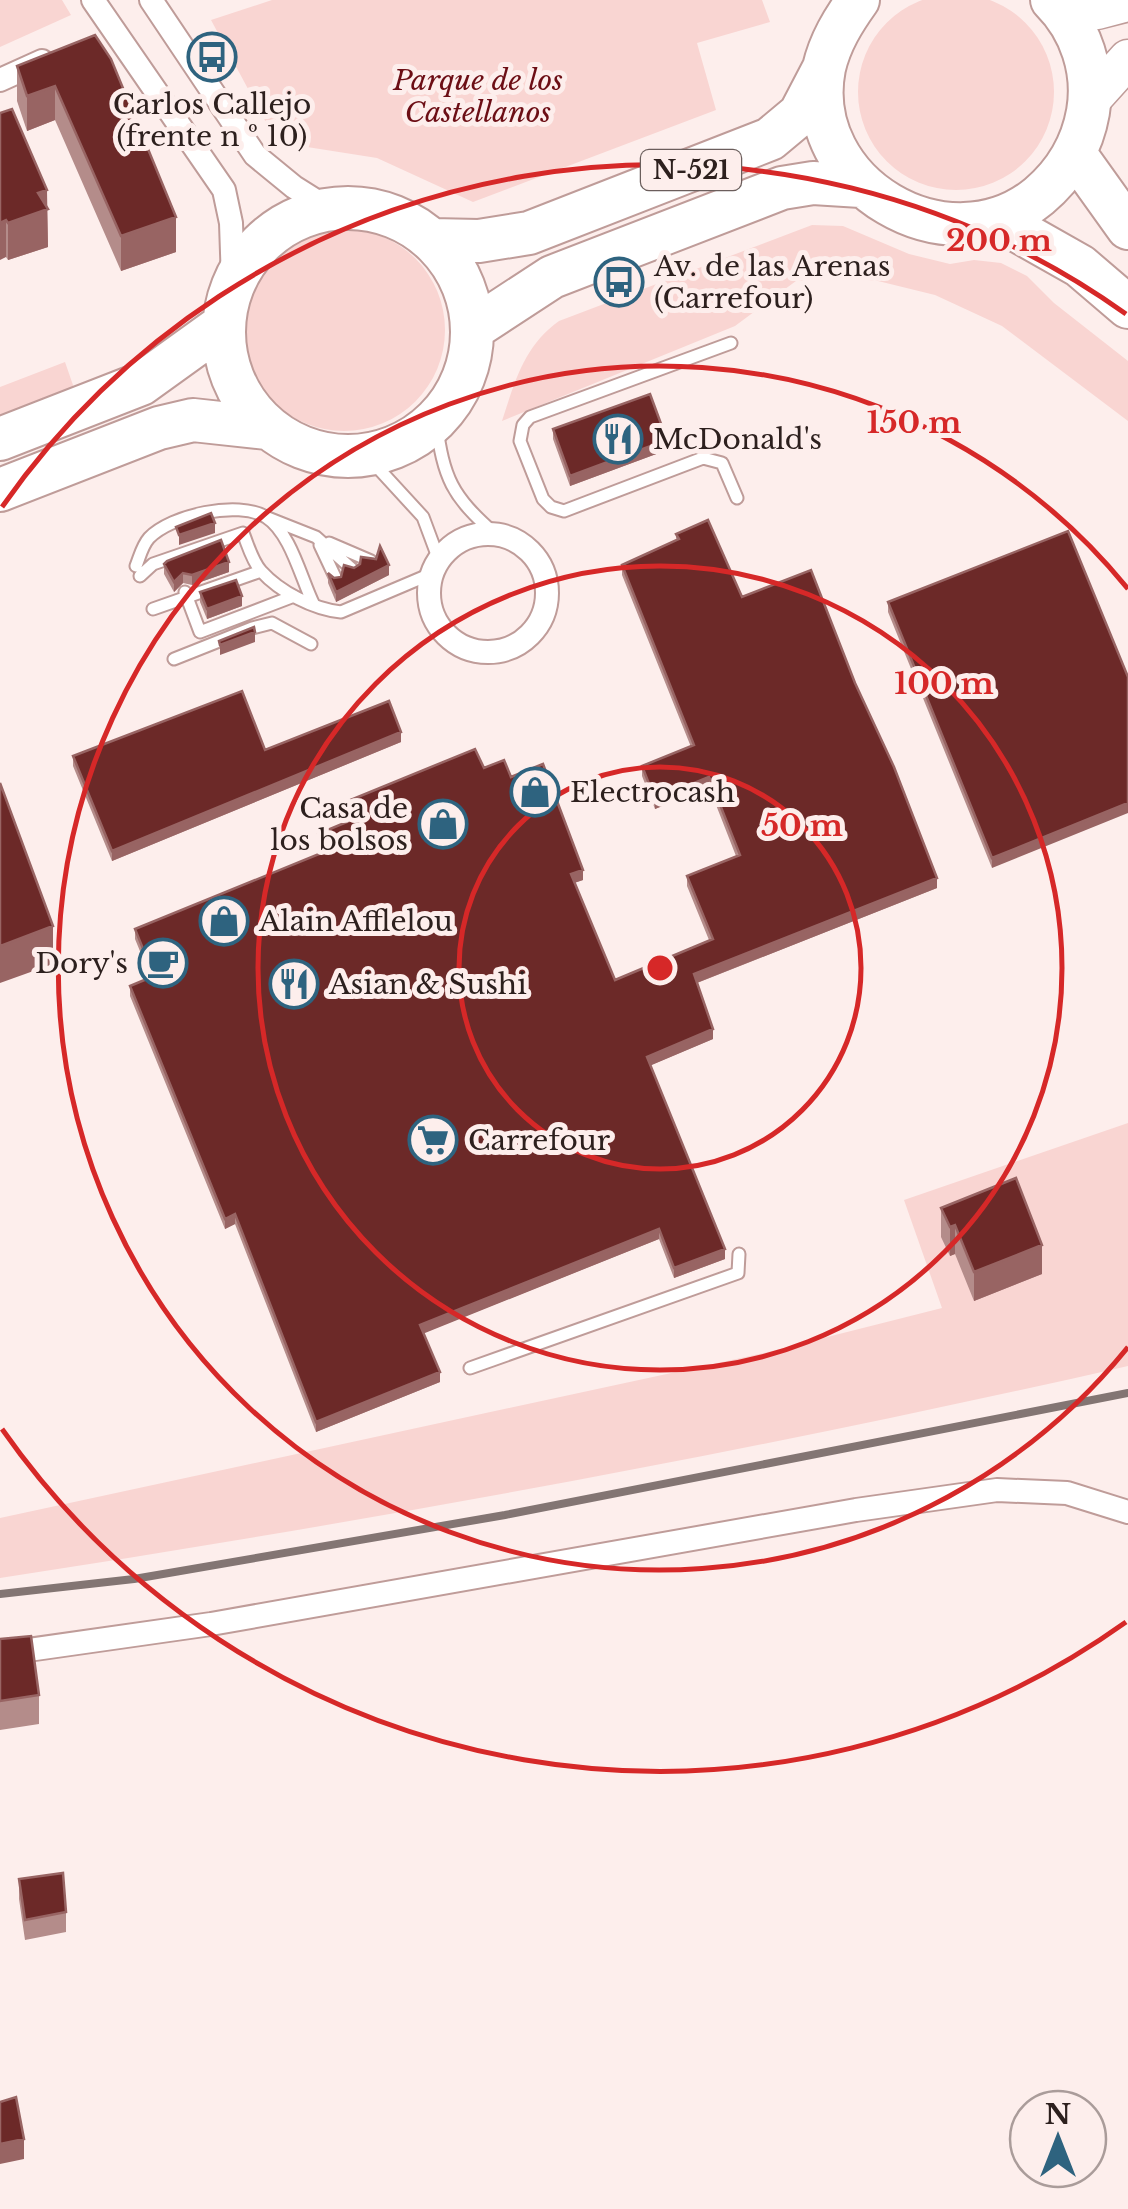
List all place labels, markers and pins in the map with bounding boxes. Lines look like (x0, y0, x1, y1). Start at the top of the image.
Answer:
bus stop icon: Carlos Callejo (frente n º 10) (186, 31, 238, 83)
place label: Carlos Callejo (frente n º 10) (113, 87, 311, 154)
place label: Av. de las Arenas (Carrefour) (653, 249, 890, 316)
bus stop icon: Av. de las Arenas (Carrefour) (593, 256, 645, 308)
restaurant icon: McDonald's (592, 413, 644, 465)
place label: McDonald's (653, 422, 822, 457)
shop icon: Electrocash (509, 766, 561, 818)
place label: Electrocash (570, 775, 735, 810)
place label: Casa de los bolsos (270, 791, 408, 858)
shop icon: Casa de los bolsos (417, 798, 469, 850)
shop icon: Alain Afflelou (198, 895, 250, 947)
place label: Alain Afflelou (258, 904, 453, 939)
cafe icon: Dory's (137, 937, 189, 989)
place label: Dory's (35, 946, 128, 981)
centre of rings (642, 950, 678, 986)
restaurant icon: Asian & Sushi (268, 958, 320, 1010)
place label: Asian & Sushi (328, 967, 527, 1002)
supermarket icon: Carrefour (407, 1114, 459, 1166)
place label: Carrefour (468, 1123, 611, 1158)

